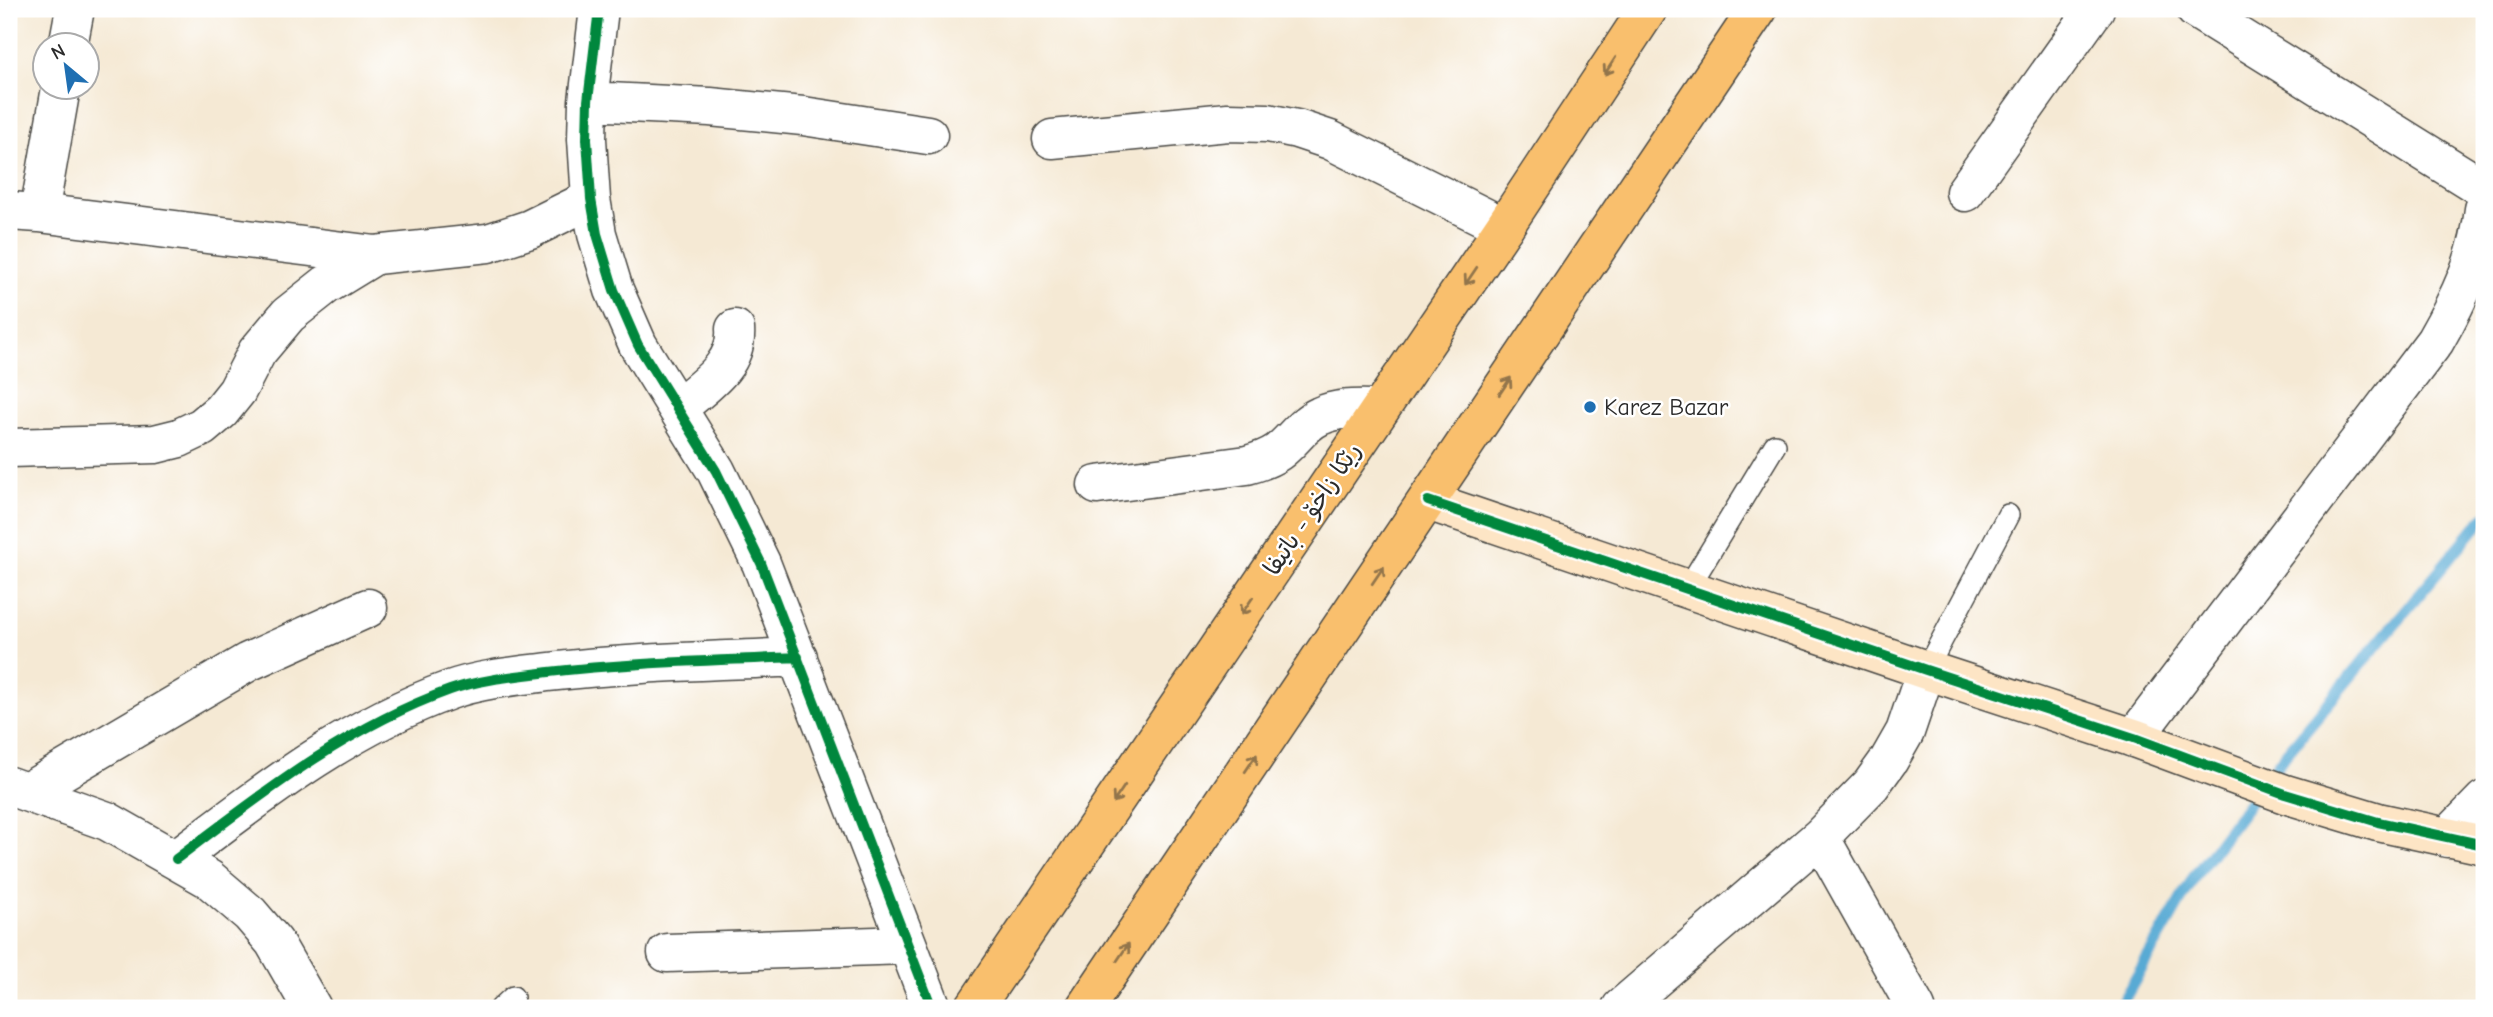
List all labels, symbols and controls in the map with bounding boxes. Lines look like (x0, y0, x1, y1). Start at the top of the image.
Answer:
north arrow (32, 32, 102, 102)
text: N (47, 39, 69, 65)
one-way arrow (1603, 56, 1617, 75)
one-way arrow (1464, 266, 1478, 285)
one-way arrow (1498, 377, 1512, 396)
place label: Karez Bazar (1604, 393, 1729, 421)
marker: Karez Bazar (1582, 399, 1598, 415)
street label: رێکا زاخۆ - باتیفا (1257, 437, 1367, 581)
one-way arrow (1371, 566, 1385, 585)
one-way arrow (1239, 596, 1254, 615)
one-way arrow (1243, 754, 1258, 773)
one-way arrow (1112, 784, 1126, 803)
one-way arrow (1116, 943, 1130, 962)

